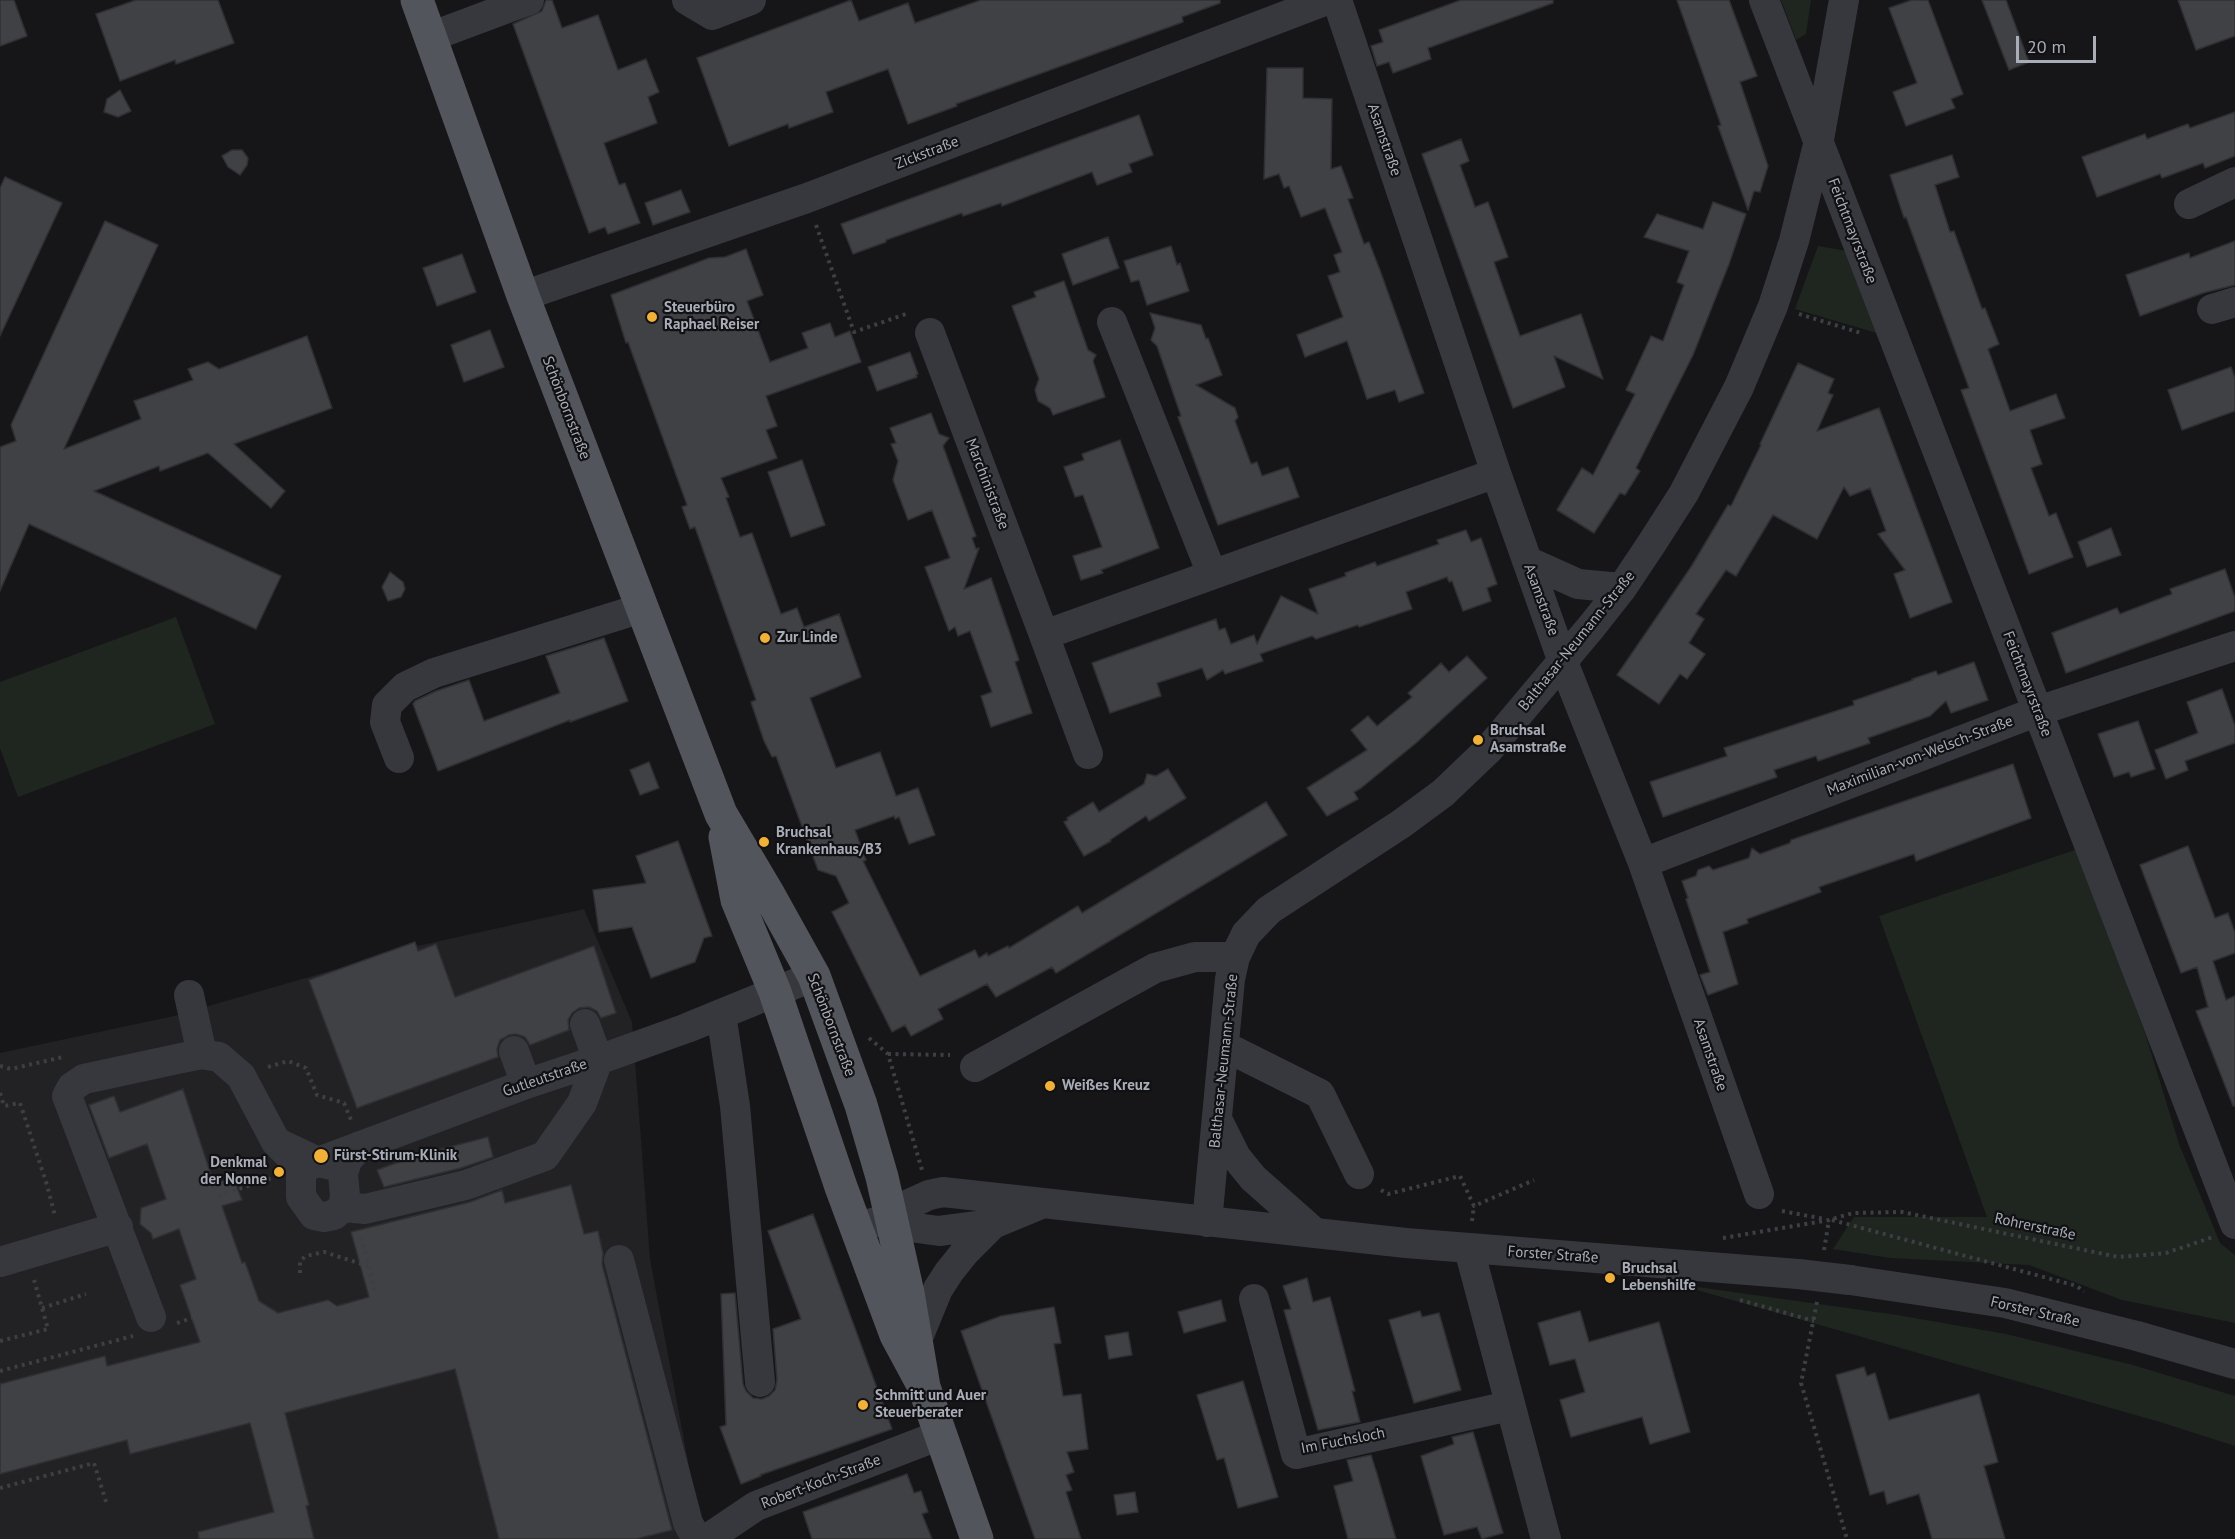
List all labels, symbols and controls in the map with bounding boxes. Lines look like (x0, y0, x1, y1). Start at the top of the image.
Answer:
scale bar (2019, 24, 2098, 62)
text: 20 m (2027, 35, 2066, 58)
street label: Asamstraße (1363, 102, 1405, 178)
street label: Zickstraße (893, 133, 961, 173)
street label: Feichtmayrstraße (1824, 176, 1880, 286)
place label: Steuerbüro Raphael Reiser (664, 299, 759, 334)
marker: Steuerbüro Raphael Reiser (645, 310, 659, 324)
street label: Schönbornstraße (538, 354, 594, 462)
street label: Marchinistraße (961, 436, 1013, 532)
street label: Asamstraße (1520, 562, 1562, 638)
street label: Balthasar-Neumann-Straße (1515, 567, 1639, 715)
place label: Zur Linde (777, 629, 838, 647)
street label: Feichtmayrstraße (1999, 629, 2055, 739)
marker: Zur Linde (758, 631, 772, 645)
street label: Maximilian-von-Welsch-Straße (1824, 712, 2016, 800)
place label: Bruchsal Asamstraße (1490, 722, 1566, 757)
marker: Bruchsal Asamstraße (1471, 733, 1485, 747)
place label: Bruchsal Krankenhaus/B3 (776, 824, 882, 859)
marker: Bruchsal Krankenhaus/B3 (757, 835, 771, 849)
street label: Schönbornstraße (803, 971, 859, 1079)
street label: Balthasar-Neumann-Straße (1206, 973, 1242, 1149)
street label: Asamstraße (1689, 1017, 1731, 1093)
street label: Gutleutstraße (500, 1055, 590, 1101)
place label: Weißes Kreuz (1062, 1077, 1150, 1095)
marker: Weißes Kreuz (1043, 1079, 1057, 1093)
marker: Fürst-Stirum-Klinik (312, 1147, 330, 1165)
place label: Fürst-Stirum-Klinik (334, 1147, 457, 1165)
place label: Denkmal der Nonne (200, 1154, 267, 1189)
marker: Denkmal der Nonne (272, 1165, 286, 1179)
street label: Rohrerstraße (1993, 1210, 2077, 1244)
street label: Forster Straße (1507, 1243, 1599, 1267)
place label: Bruchsal Lebenshilfe (1622, 1260, 1696, 1295)
marker: Bruchsal Lebenshilfe (1603, 1271, 1617, 1285)
street label: Forster Straße (1989, 1293, 2081, 1331)
place label: Schmitt und Auer Steuerberater (875, 1387, 986, 1422)
marker: Schmitt und Auer Steuerberater (856, 1398, 870, 1412)
street label: Im Fuchsloch (1300, 1424, 1386, 1458)
street label: Robert-Koch-Straße (759, 1451, 883, 1513)

